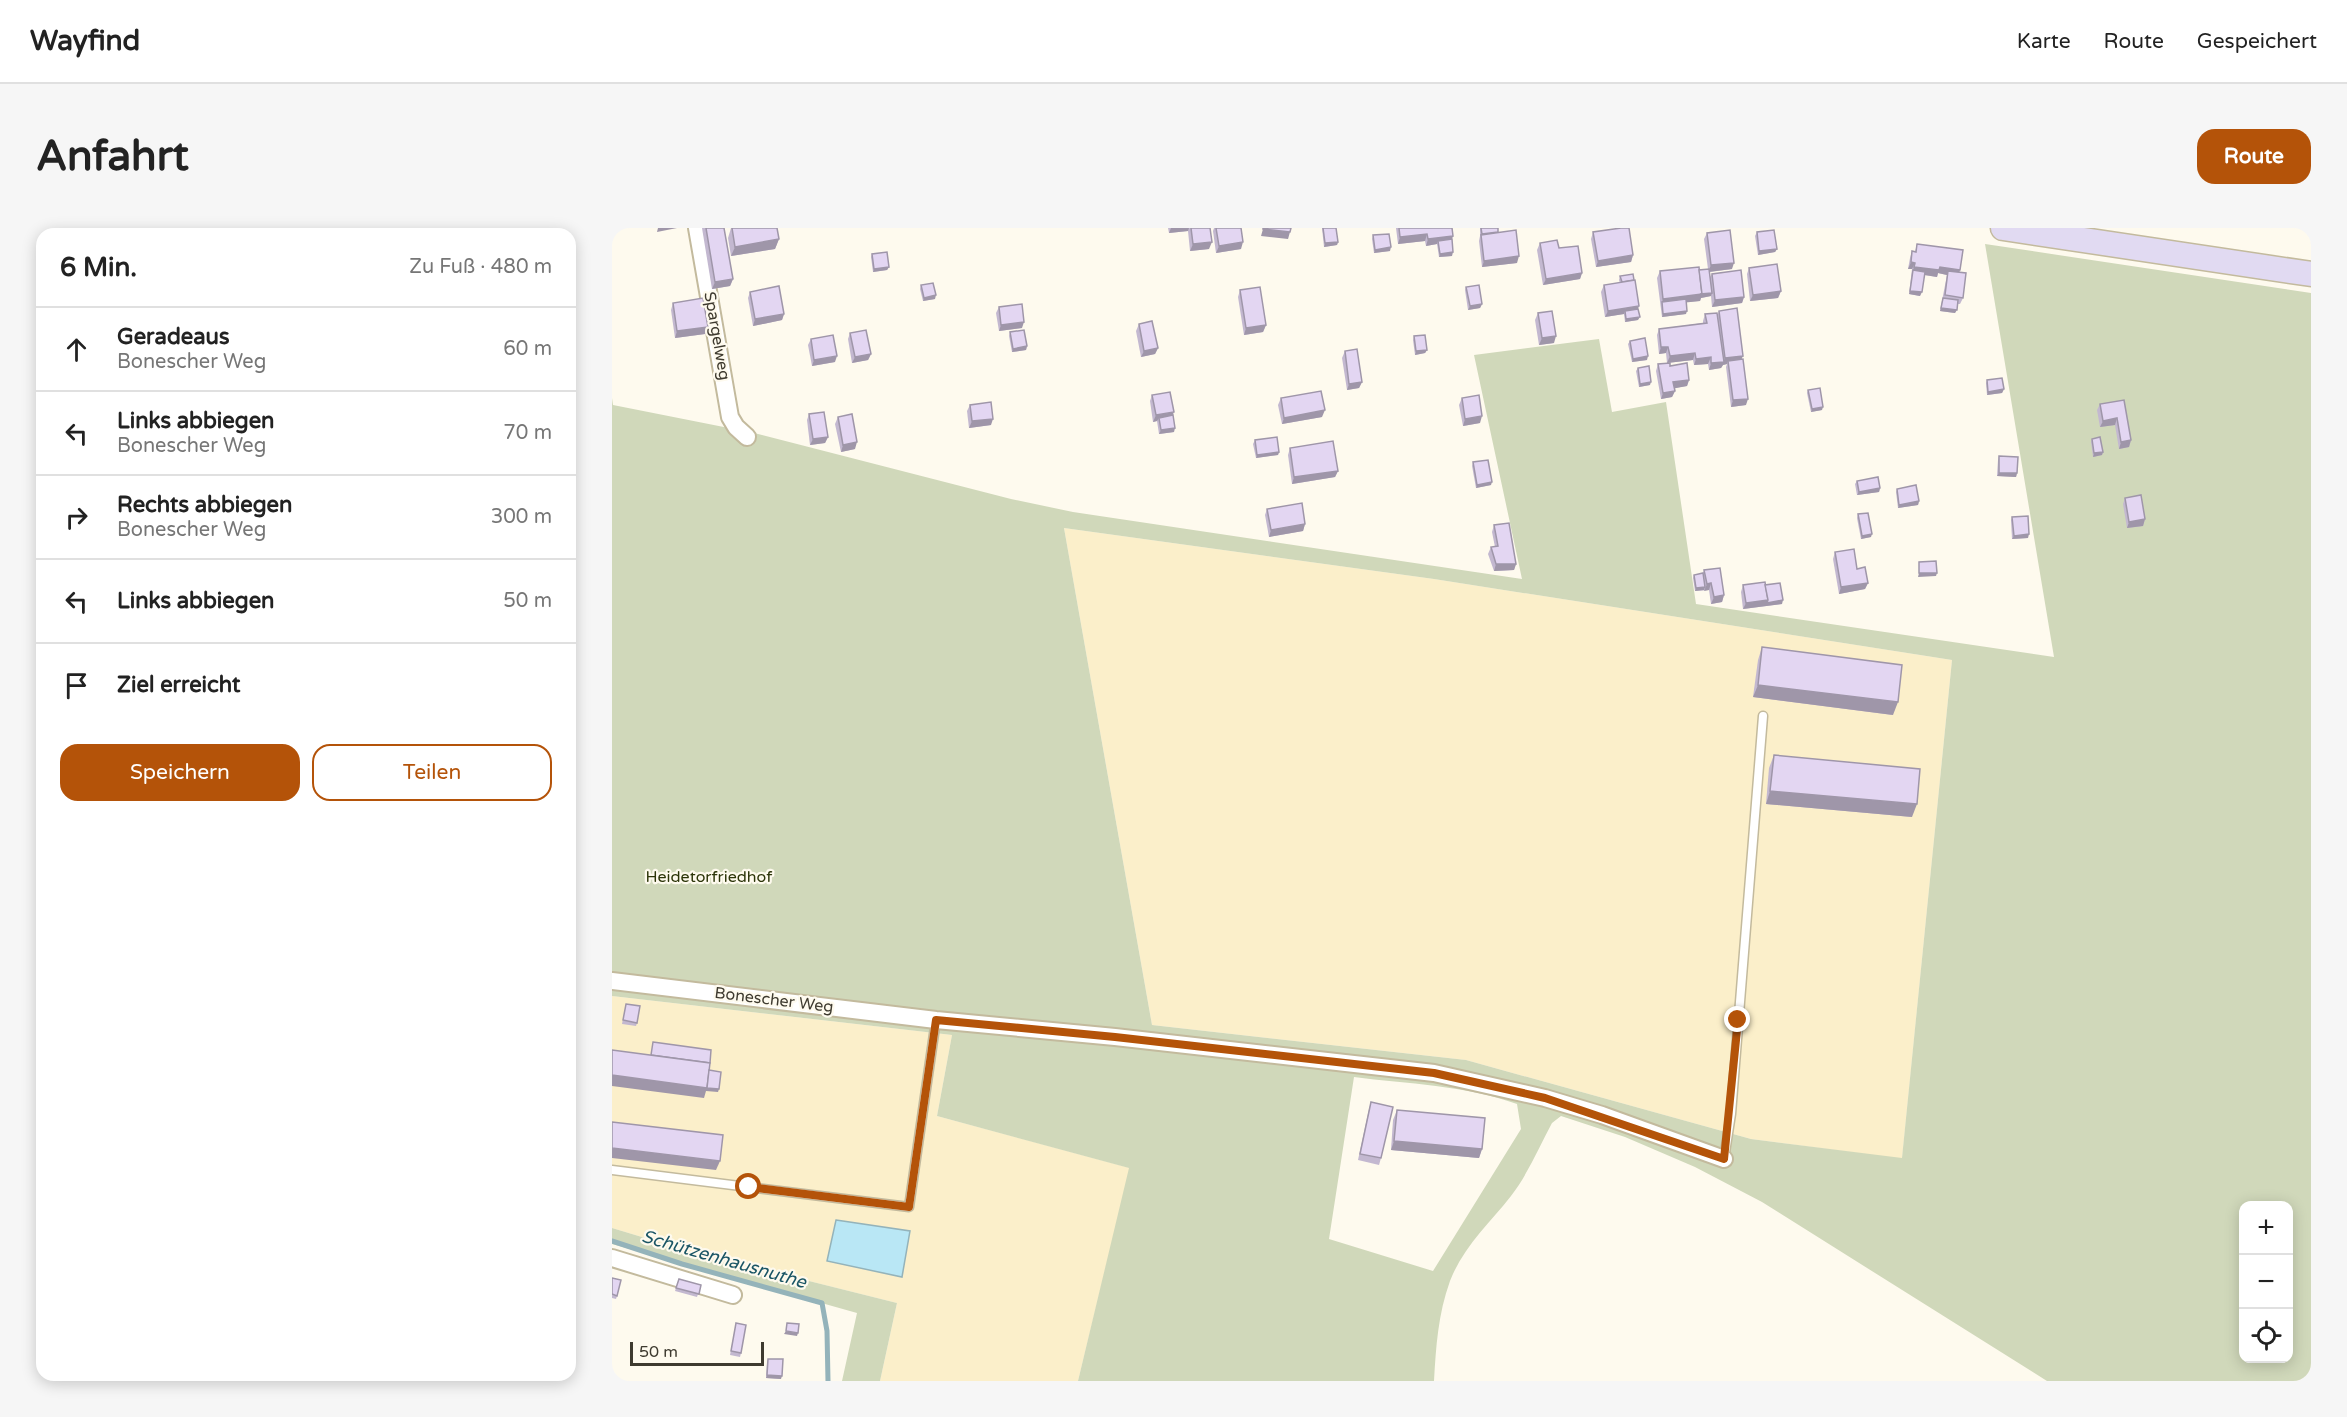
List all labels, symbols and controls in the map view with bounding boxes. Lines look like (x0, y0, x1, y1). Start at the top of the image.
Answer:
text: Wayfind (30, 24, 140, 58)
text: Karte (2017, 29, 2071, 54)
text: Route (2104, 29, 2164, 54)
text: Gespeichert (2197, 29, 2317, 54)
button: Route (2197, 129, 2311, 184)
text: Anfahrt (36, 131, 189, 182)
text: 6 Min. (60, 252, 137, 283)
text: Zu Fuß · 480 m (409, 255, 552, 279)
street label: Spargelweg (699, 290, 735, 382)
text: Geradeaus (117, 324, 229, 350)
icon: ahead (60, 333, 93, 366)
text: 60 m (503, 337, 552, 361)
text: Bonescher Weg (117, 350, 266, 374)
text: Links abbiegen (117, 408, 275, 434)
icon: left (60, 417, 93, 450)
text: 70 m (503, 421, 552, 445)
text: Bonescher Weg (117, 434, 266, 458)
text: Rechts abbiegen (117, 492, 292, 518)
icon: right (60, 501, 93, 534)
text: 300 m (491, 505, 552, 529)
text: Bonescher Weg (117, 518, 266, 542)
icon: left (60, 585, 93, 618)
text: Links abbiegen (117, 588, 275, 614)
text: 50 m (503, 589, 552, 613)
icon: arrive (60, 669, 93, 702)
text: Ziel erreicht (117, 672, 240, 698)
button: Speichern (60, 744, 300, 801)
button: Teilen (312, 744, 552, 801)
park label: Heidetorfriedhof (646, 867, 773, 887)
street label: Bonescher Weg (713, 983, 835, 1017)
route end (1724, 1006, 1750, 1032)
route start (735, 1173, 761, 1199)
map controls (2239, 1201, 2293, 1363)
button: + (2239, 1201, 2293, 1255)
water label: Schützenhausnuthe (639, 1225, 810, 1293)
button: − (2239, 1255, 2293, 1309)
button: locate (2239, 1309, 2293, 1363)
scale bar (630, 1339, 764, 1366)
text: 50 m (639, 1342, 678, 1362)

